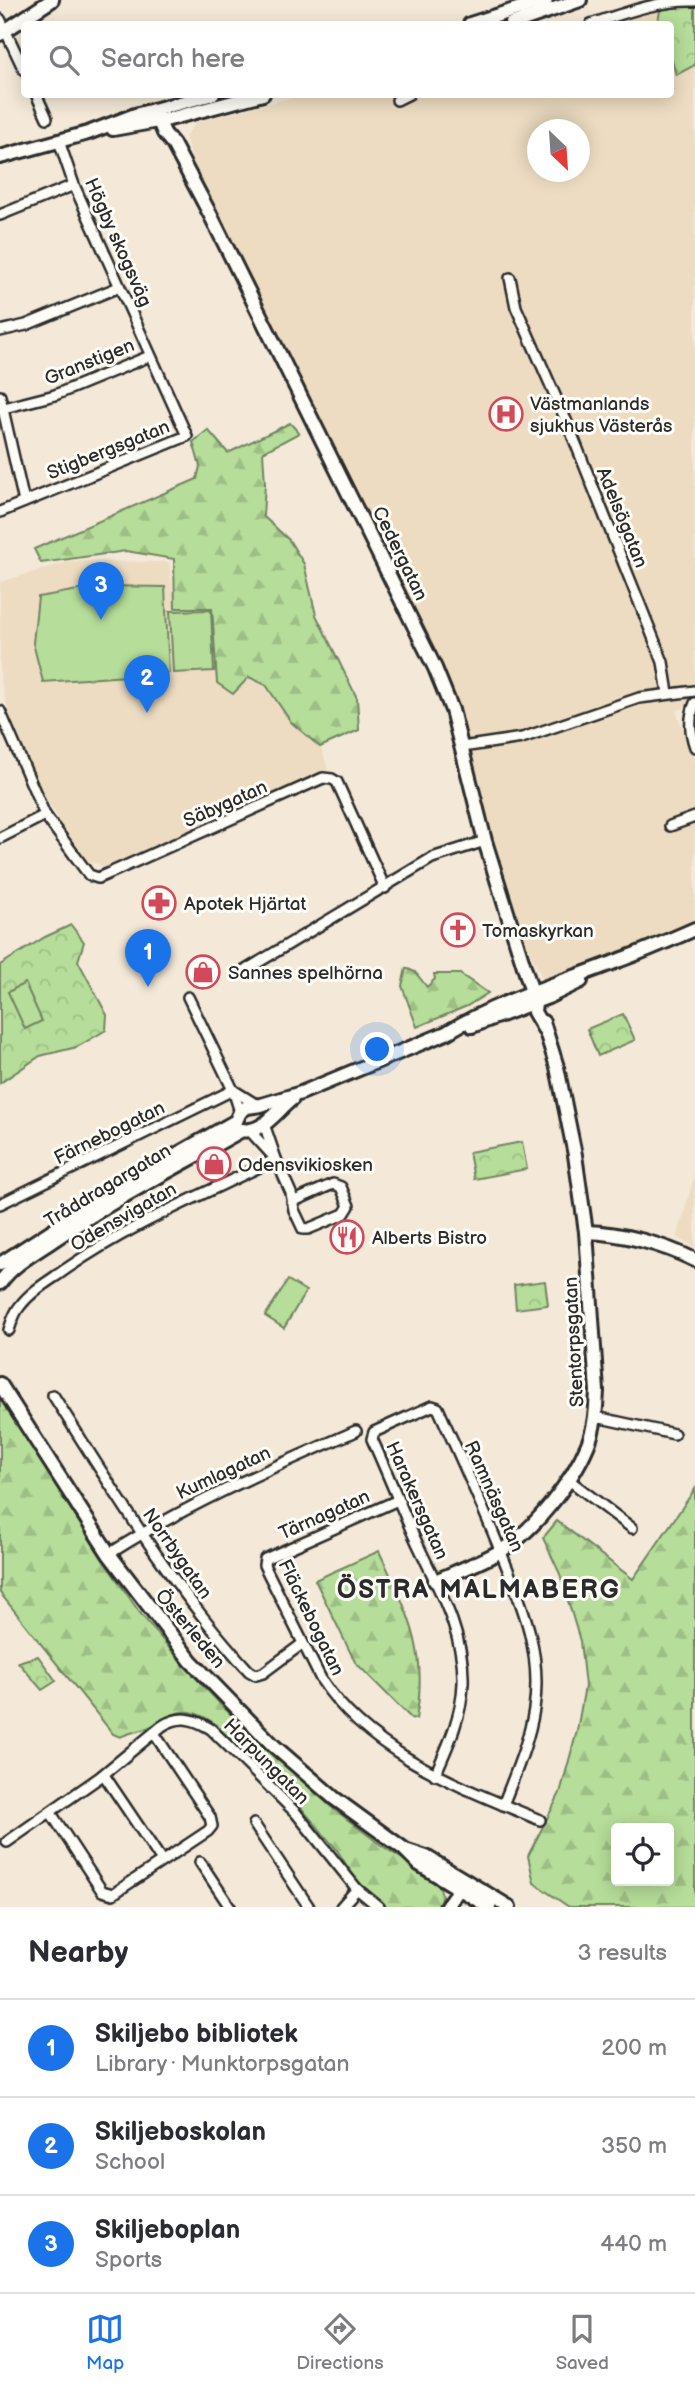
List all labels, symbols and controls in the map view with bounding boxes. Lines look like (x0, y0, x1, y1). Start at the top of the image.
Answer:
search box (21, 21, 674, 98)
icon: search (45, 41, 83, 79)
text: Search here (101, 44, 245, 75)
north arrow (527, 119, 590, 182)
street label: Högby skogsväg (79, 175, 156, 311)
street label: Granstigen (41, 334, 138, 391)
place label: Västmanlands sjukhus Västerås (530, 393, 672, 438)
hospital icon: Västmanlands sjukhus Västerås (487, 395, 525, 433)
street label: Stigbergsgatan (44, 415, 173, 485)
street label: Adelsögatan (591, 464, 652, 571)
street label: Cedergatan (367, 503, 432, 604)
pin: 3 (78, 562, 124, 620)
pin: 2 (124, 655, 170, 713)
street label: Säbygatan (180, 776, 271, 833)
pharmacy icon: Apotek Hjärtat (140, 884, 178, 922)
place label: Apotek Hjärtat (184, 893, 306, 916)
church icon: Tomaskyrkan (439, 911, 477, 949)
place label: Tomaskyrkan (482, 920, 594, 943)
pin: 1 (125, 929, 171, 987)
shop icon: Sannes spelhörna (184, 953, 222, 991)
place label: Sannes spelhörna (228, 962, 383, 985)
your location (360, 1032, 394, 1066)
street label: Färnebogatan (51, 1097, 169, 1170)
street label: Tråddragargatan (40, 1139, 175, 1233)
shop icon: Odensvikiosken (195, 1145, 233, 1183)
place label: Odensvikiosken (238, 1154, 373, 1177)
street label: Odensvigatan (67, 1178, 181, 1257)
restaurant icon: Alberts Bistro (328, 1218, 366, 1256)
place label: Alberts Bistro (372, 1227, 487, 1250)
street label: Stentorpsgatan (560, 1276, 589, 1408)
street label: Ramnäsgatan (459, 1437, 528, 1556)
street label: Harakersgatan (380, 1438, 453, 1563)
street label: Kumlagatan (173, 1441, 275, 1505)
street label: Tärnagatan (276, 1485, 374, 1546)
street label: Norrbygatan (137, 1504, 217, 1604)
street label: Fläckebogatan (273, 1556, 349, 1680)
district label: ÖSTRA MALMABERG (337, 1573, 621, 1606)
street label: Österleden (150, 1585, 230, 1673)
street label: Harpungatan (218, 1714, 314, 1810)
map controls (611, 1823, 674, 1886)
button: locate (611, 1823, 674, 1886)
text: Nearby (28, 1935, 128, 1971)
text: 3 results (578, 1939, 667, 1967)
text: Skiljebo bibliotek (95, 2019, 298, 2050)
text: 1 (46, 2034, 56, 2062)
text: 200 m (601, 2034, 667, 2062)
text: Library · Munktorpsgatan (95, 2050, 350, 2078)
text: Skiljeboskolan (95, 2117, 266, 2148)
text: 2 (44, 2132, 58, 2160)
text: 350 m (601, 2132, 667, 2160)
text: School (95, 2148, 165, 2176)
text: Skiljeboplan (95, 2215, 240, 2246)
text: 3 (44, 2230, 58, 2258)
text: 440 m (600, 2230, 667, 2258)
text: Sports (95, 2246, 162, 2274)
tab: Map (86, 2310, 124, 2375)
tab: Directions (296, 2310, 384, 2375)
tab: Saved (556, 2310, 609, 2375)

